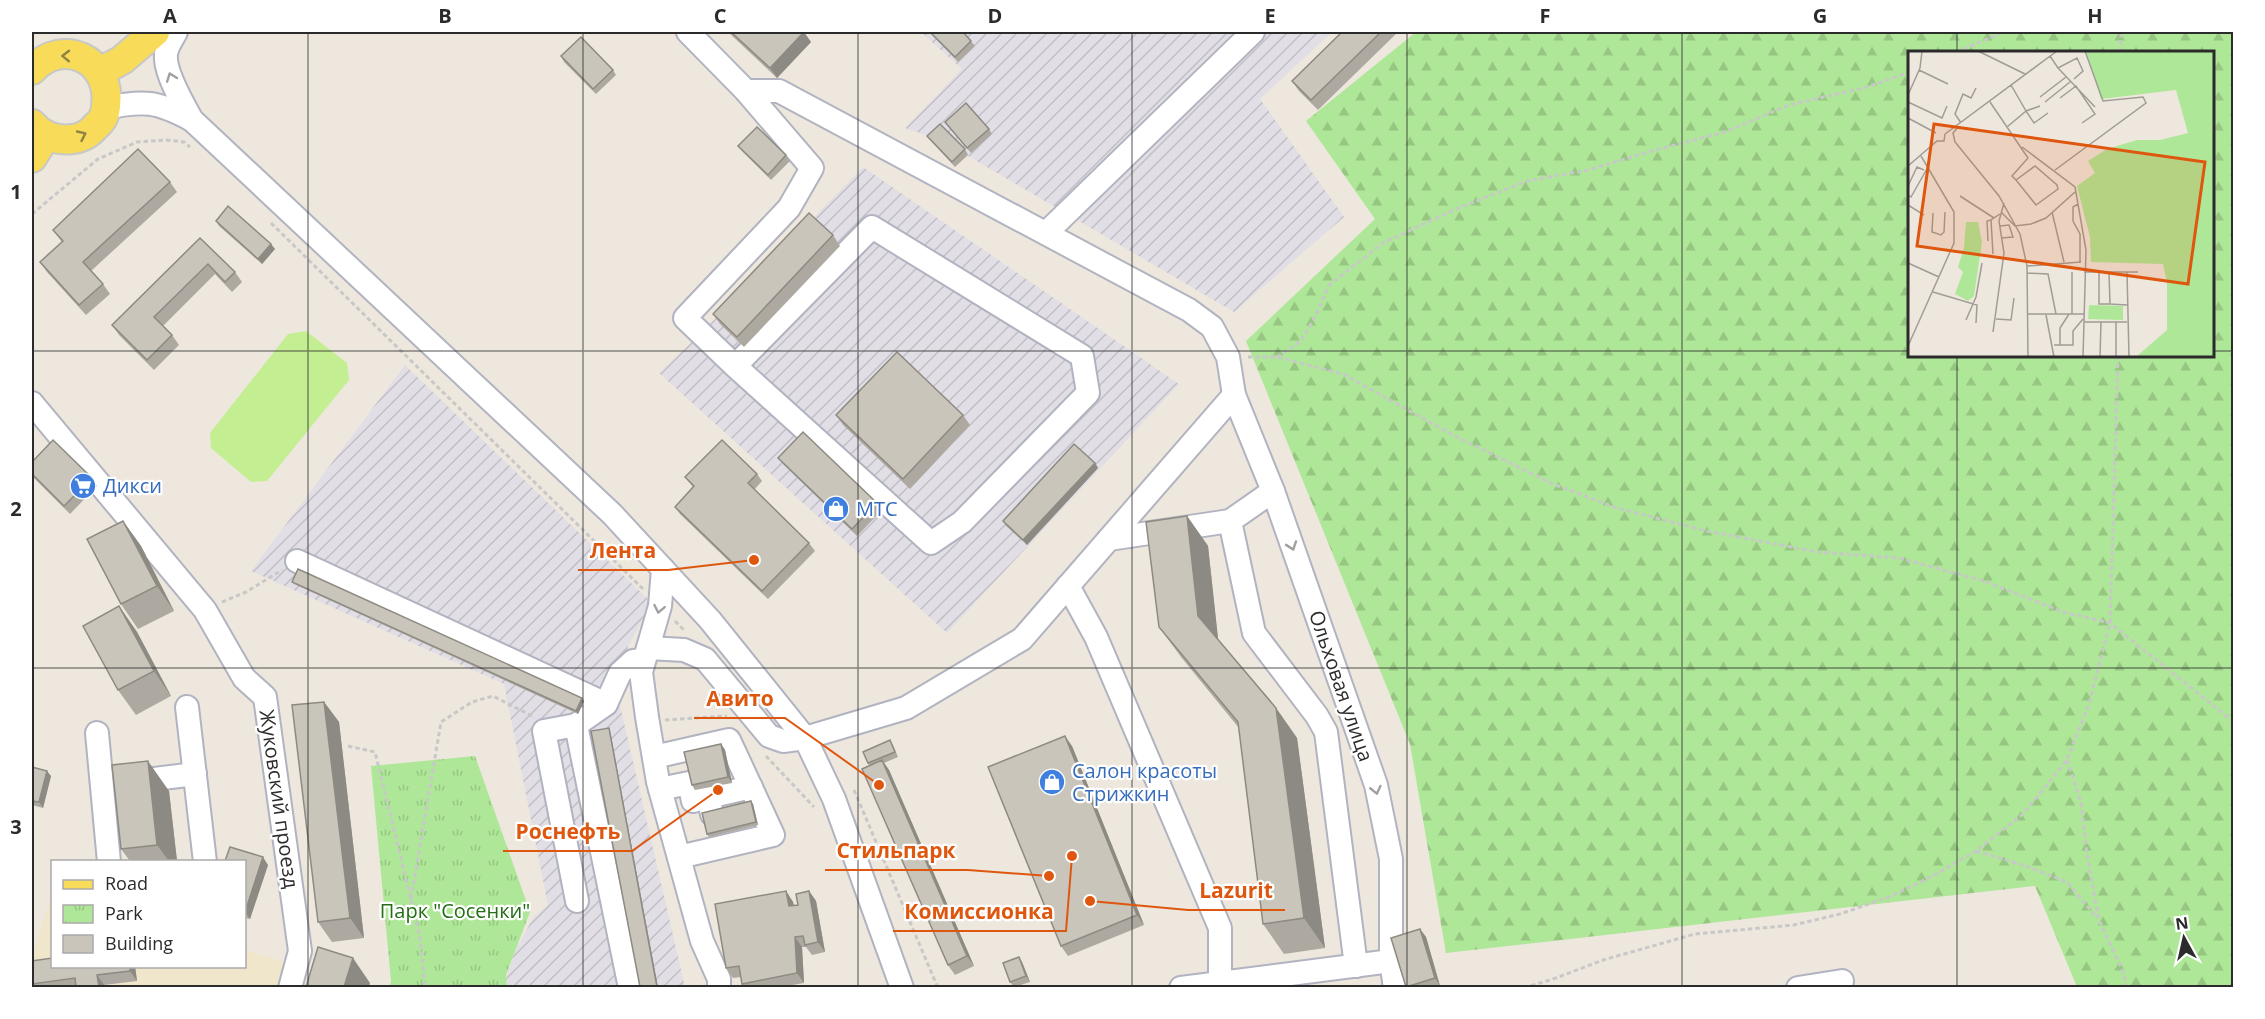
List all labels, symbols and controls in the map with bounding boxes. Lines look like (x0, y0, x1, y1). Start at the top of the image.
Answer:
text: A (163, 2, 177, 29)
text: B (438, 2, 452, 29)
text: C (714, 2, 727, 29)
text: D (988, 2, 1002, 29)
text: E (1264, 2, 1276, 29)
text: F (1540, 2, 1550, 29)
text: G (1813, 2, 1827, 29)
text: H (2087, 2, 2103, 29)
one-way arrow (62, 49, 71, 62)
inset map (1908, 51, 2214, 357)
one-way arrow (166, 72, 179, 83)
one-way arrow (76, 130, 87, 142)
text: 1 (10, 178, 22, 205)
supermarket icon: Дикси (68, 471, 98, 501)
place label: Дикси (103, 472, 162, 499)
shop icon: МТС (821, 494, 851, 524)
text: 2 (10, 495, 22, 522)
place label: МТС (856, 495, 898, 522)
callout: Лента (578, 531, 668, 570)
text: Лента (590, 536, 656, 564)
one-way arrow (1284, 540, 1297, 551)
one-way arrow (653, 604, 666, 614)
street label: Ольховая улица (1303, 607, 1380, 765)
callout: Авито (694, 679, 785, 718)
text: Авито (706, 684, 774, 712)
street label: Жуковский проезд (254, 708, 305, 891)
place label: Салон красоты Стрижкин (1072, 757, 1217, 807)
shop icon: Салон красоты Стрижкин (1037, 767, 1067, 797)
one-way arrow (1369, 785, 1382, 795)
callout: Роснефть (503, 812, 632, 851)
text: 3 (10, 813, 22, 840)
text: Роснефть (516, 817, 621, 845)
callout: Стильпарк (825, 831, 968, 870)
text: Стильпарк (836, 836, 956, 864)
legend (51, 860, 246, 968)
text: Road (105, 871, 148, 895)
callout: Lazurit (1188, 871, 1285, 910)
text: Lazurit (1199, 876, 1273, 904)
callout: Комиссионка (893, 892, 1066, 931)
park label: Парк "Сосенки" (380, 897, 530, 924)
text: Комиссионка (904, 897, 1054, 925)
text: Park (105, 901, 143, 925)
north arrow (2154, 908, 2214, 968)
text: N (2174, 911, 2190, 935)
text: Building (105, 931, 173, 955)

